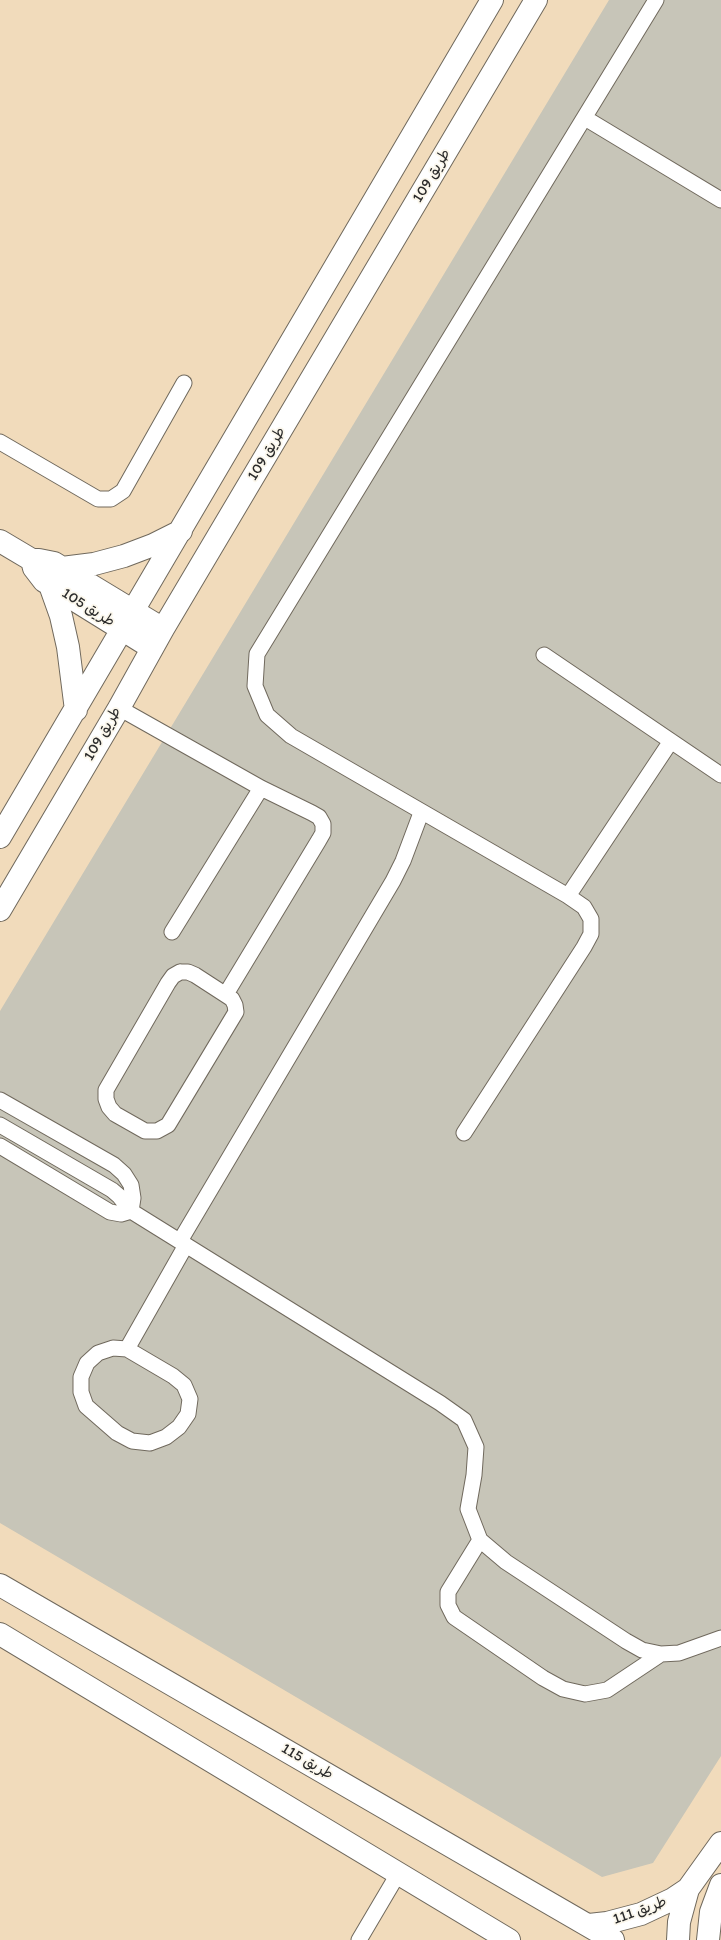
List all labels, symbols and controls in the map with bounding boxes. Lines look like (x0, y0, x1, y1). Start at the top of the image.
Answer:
street label: طريق 109 (409, 146, 455, 206)
street label: طريق 109 (244, 424, 290, 484)
street label: طريق 105 (58, 585, 118, 631)
street label: طريق 109 (80, 704, 126, 764)
street label: طريق 115 (278, 1740, 336, 1784)
street label: طريق 111 (611, 1893, 669, 1929)

